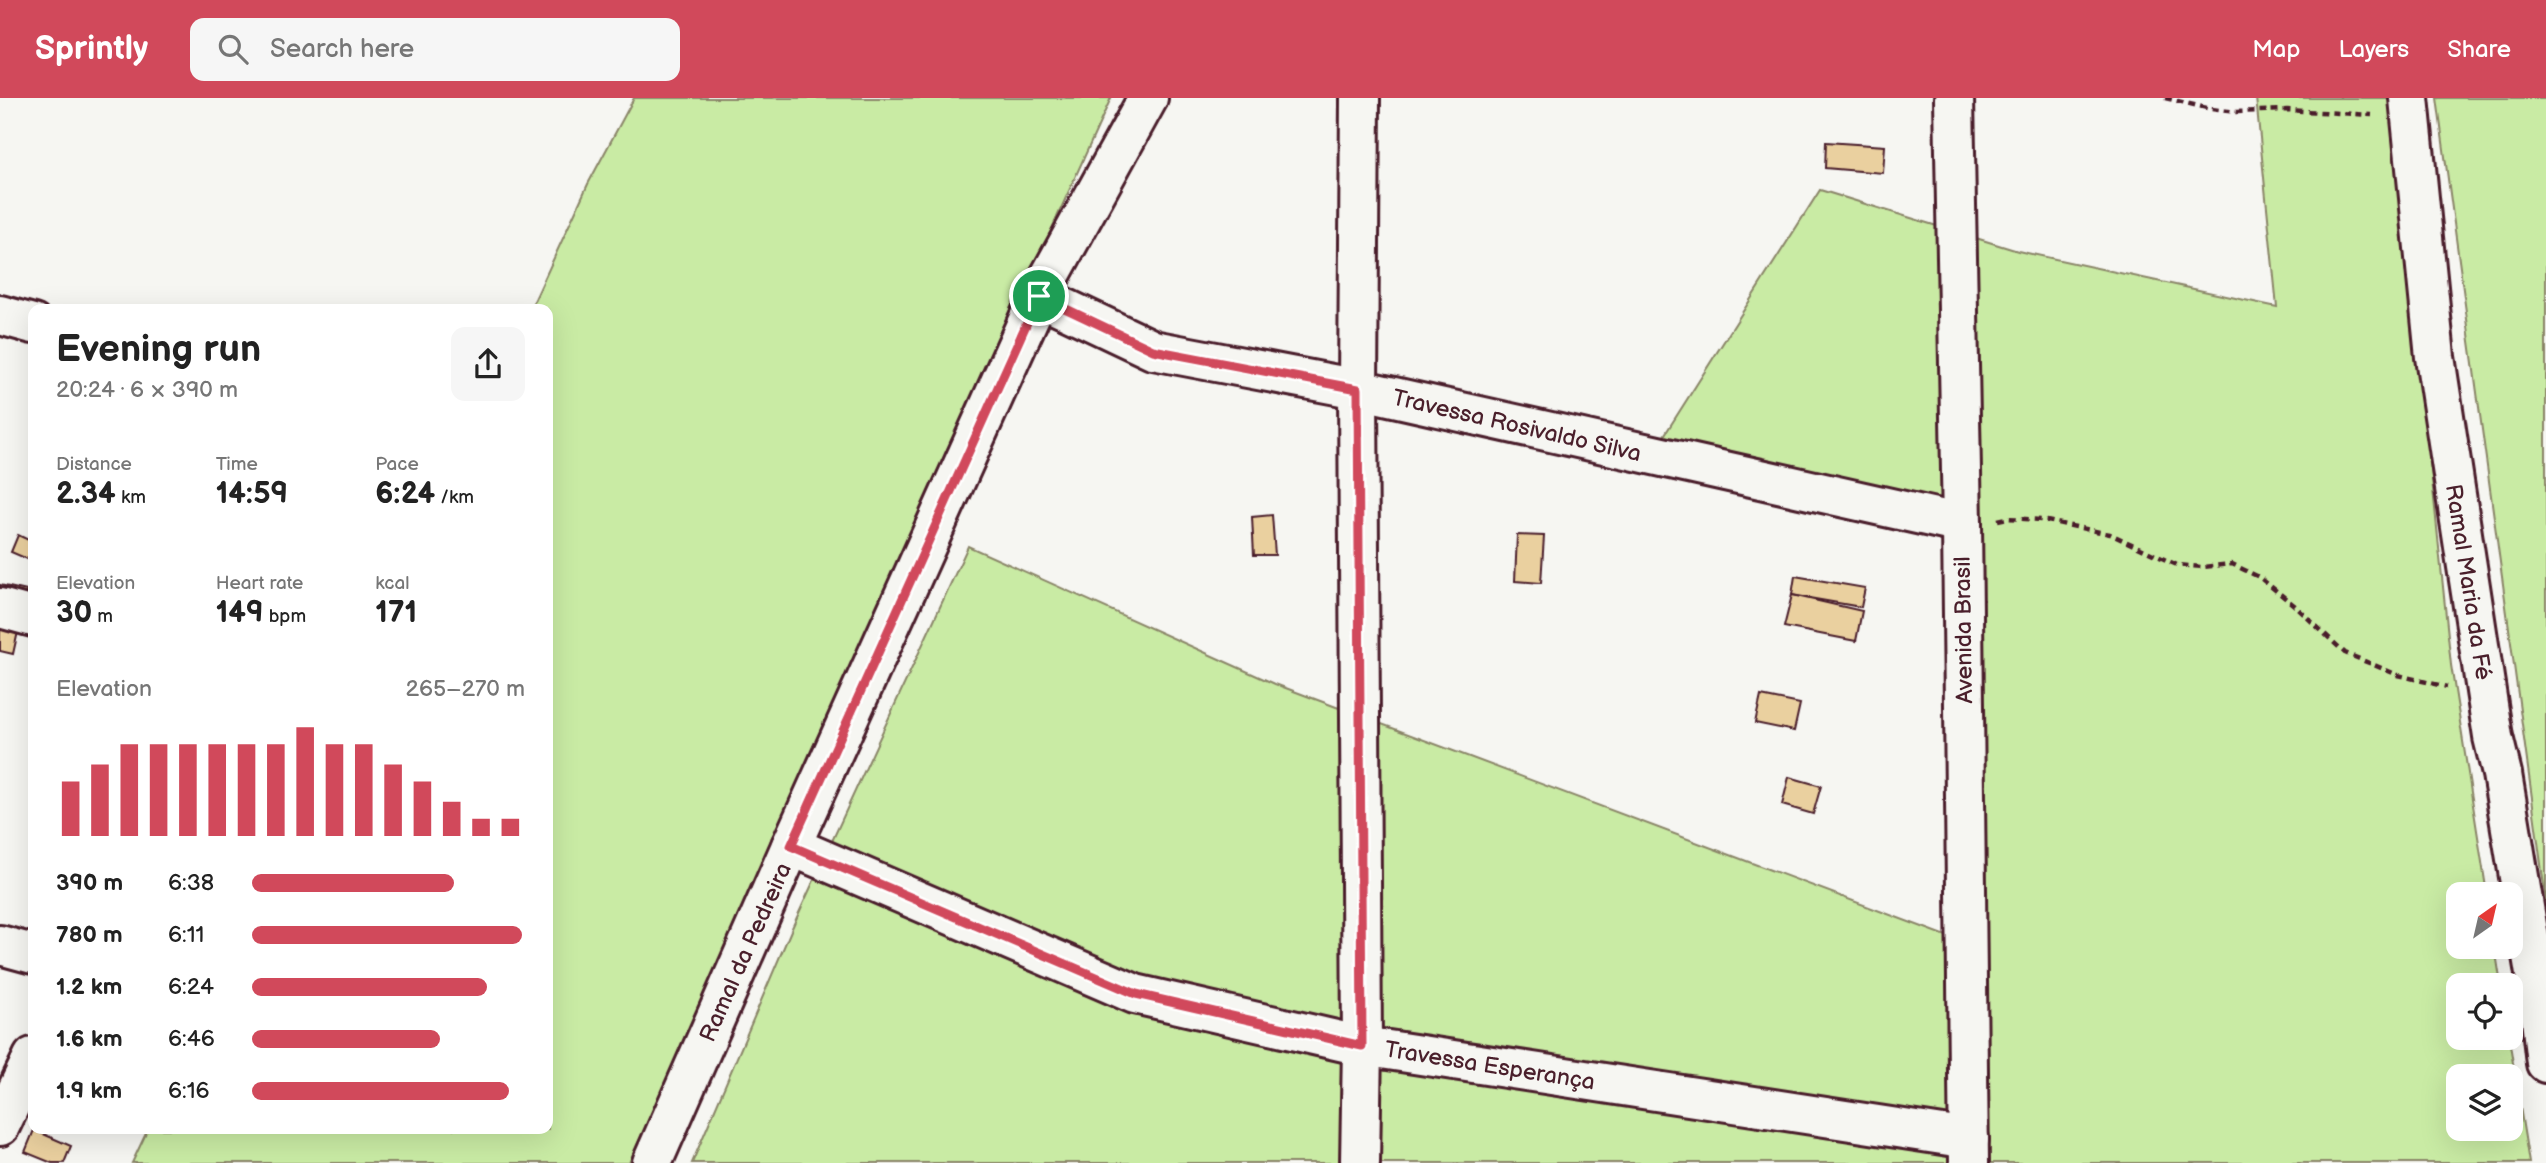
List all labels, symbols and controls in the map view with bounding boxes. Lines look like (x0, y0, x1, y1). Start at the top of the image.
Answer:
search box (190, 18, 680, 81)
text: Sprintly (35, 29, 148, 69)
icon: search (214, 30, 252, 68)
text: Search here (270, 34, 414, 65)
text: Map (2252, 35, 2300, 64)
text: Layers (2338, 35, 2409, 64)
text: Share (2447, 35, 2511, 64)
pin (1009, 266, 1069, 326)
icon: arrive (1020, 277, 1058, 315)
text: Evening run (56, 327, 261, 372)
button: share (451, 327, 525, 401)
text: 20:24 · 6 × 390 m (56, 376, 238, 404)
street label: Travessa Rosivaldo Silva (1390, 384, 1644, 468)
text: Distance (56, 453, 132, 476)
text: Time (216, 453, 258, 476)
text: Pace (375, 453, 419, 476)
text: 2.34 (56, 476, 116, 512)
text: 14:59 (216, 476, 288, 512)
text: 6:24 (375, 476, 435, 512)
street label: Ramal Maria da Fé (2439, 482, 2497, 682)
text: km (116, 486, 146, 509)
text: /km (435, 486, 474, 509)
street label: Avenida Brasil (1949, 556, 1979, 704)
text: Elevation (56, 572, 135, 595)
text: Heart rate (216, 572, 303, 595)
text: kcal (375, 572, 409, 595)
text: 30 (56, 595, 92, 631)
text: 149 (216, 595, 264, 631)
text: 171 (375, 595, 417, 631)
text: m (92, 605, 113, 628)
text: bpm (264, 605, 306, 628)
text: Elevation (56, 675, 152, 703)
text: 265–270 m (405, 675, 525, 703)
street label: Ramal da Pedreira (694, 858, 798, 1046)
text: 390 m (56, 869, 123, 897)
text: 6:38 (168, 869, 214, 897)
north arrow (2446, 882, 2524, 959)
map controls (2446, 882, 2523, 1141)
text: 780 m (56, 921, 123, 949)
text: 6:11 (168, 921, 205, 949)
text: 1.2 km (56, 973, 122, 1001)
text: 6:24 (168, 973, 214, 1001)
button: locate (2446, 973, 2523, 1050)
text: 1.6 km (56, 1025, 123, 1053)
text: 6:46 (168, 1025, 215, 1053)
street label: Travessa Esperança (1383, 1036, 1597, 1096)
button: layers (2446, 1064, 2523, 1141)
text: 1.9 km (56, 1077, 122, 1105)
text: 6:16 (168, 1077, 210, 1105)

